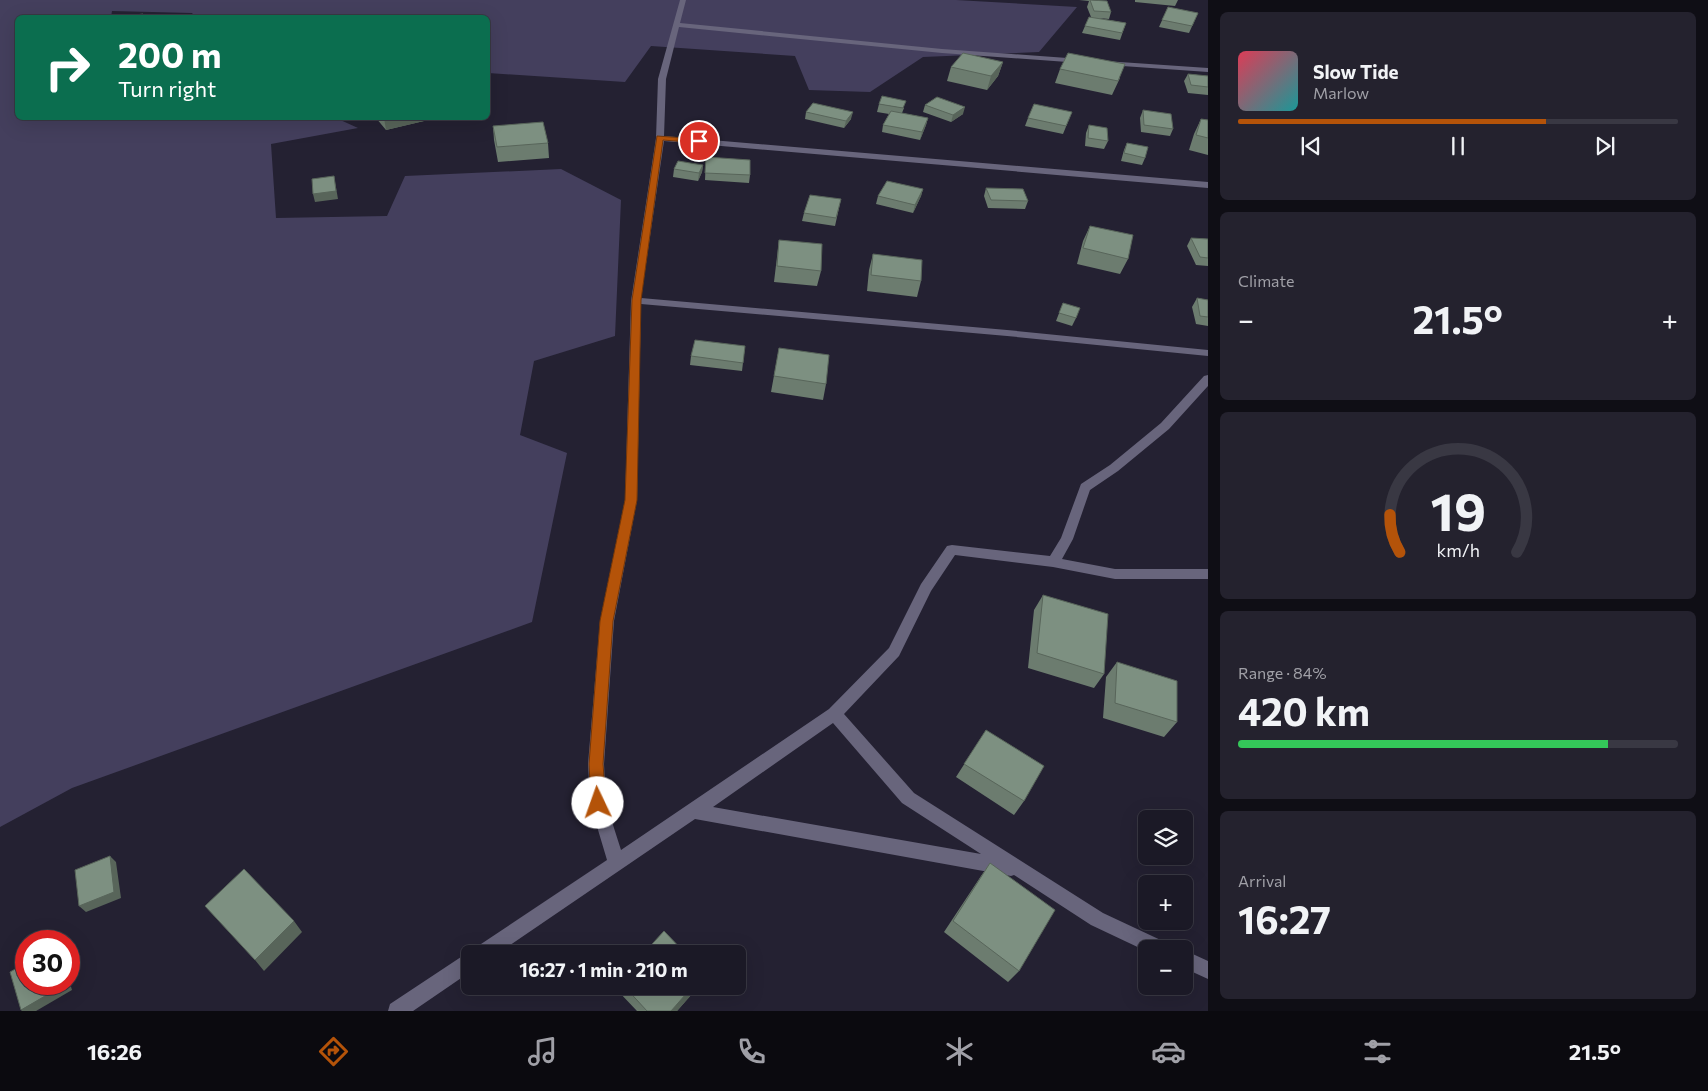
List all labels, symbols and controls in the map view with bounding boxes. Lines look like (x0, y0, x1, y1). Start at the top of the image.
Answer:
text: 200 m (118, 32, 221, 75)
icon: right (35, 35, 100, 100)
text: Slow Tide (1313, 60, 1399, 83)
text: Turn right (118, 75, 216, 102)
text: Marlow (1313, 83, 1369, 102)
pin (678, 120, 720, 162)
icon: arrive (685, 127, 713, 155)
icon: previous (1297, 132, 1325, 160)
icon: pause (1444, 132, 1472, 160)
icon: next (1591, 132, 1619, 160)
text: Climate (1238, 271, 1294, 290)
text: 21.5° (1413, 295, 1503, 342)
text: − (1238, 302, 1254, 336)
text: + (1662, 302, 1678, 336)
text: 19 (1430, 478, 1486, 542)
text: km/h (1436, 539, 1480, 561)
text: Range · 84% (1238, 663, 1326, 682)
text: 420 km (1238, 687, 1370, 734)
position arrow (571, 776, 623, 828)
map controls (1138, 810, 1193, 995)
button: layers (1138, 810, 1193, 865)
text: Arrival (1238, 871, 1286, 890)
button: + (1138, 875, 1193, 930)
text: 16:27 (1238, 895, 1331, 942)
speed limit sign: 30 (15, 930, 80, 995)
button: − (1138, 940, 1193, 995)
text: 16:27 · 1 min · 210 m (519, 958, 688, 981)
icon: directions (316, 1034, 351, 1069)
icon: music (525, 1034, 560, 1069)
icon: phone (734, 1034, 769, 1069)
icon: climate (942, 1034, 977, 1069)
icon: car (1151, 1034, 1186, 1069)
icon: filters (1360, 1034, 1395, 1069)
text: 16:26 (87, 1038, 142, 1065)
text: 21.5° (1569, 1038, 1621, 1065)

